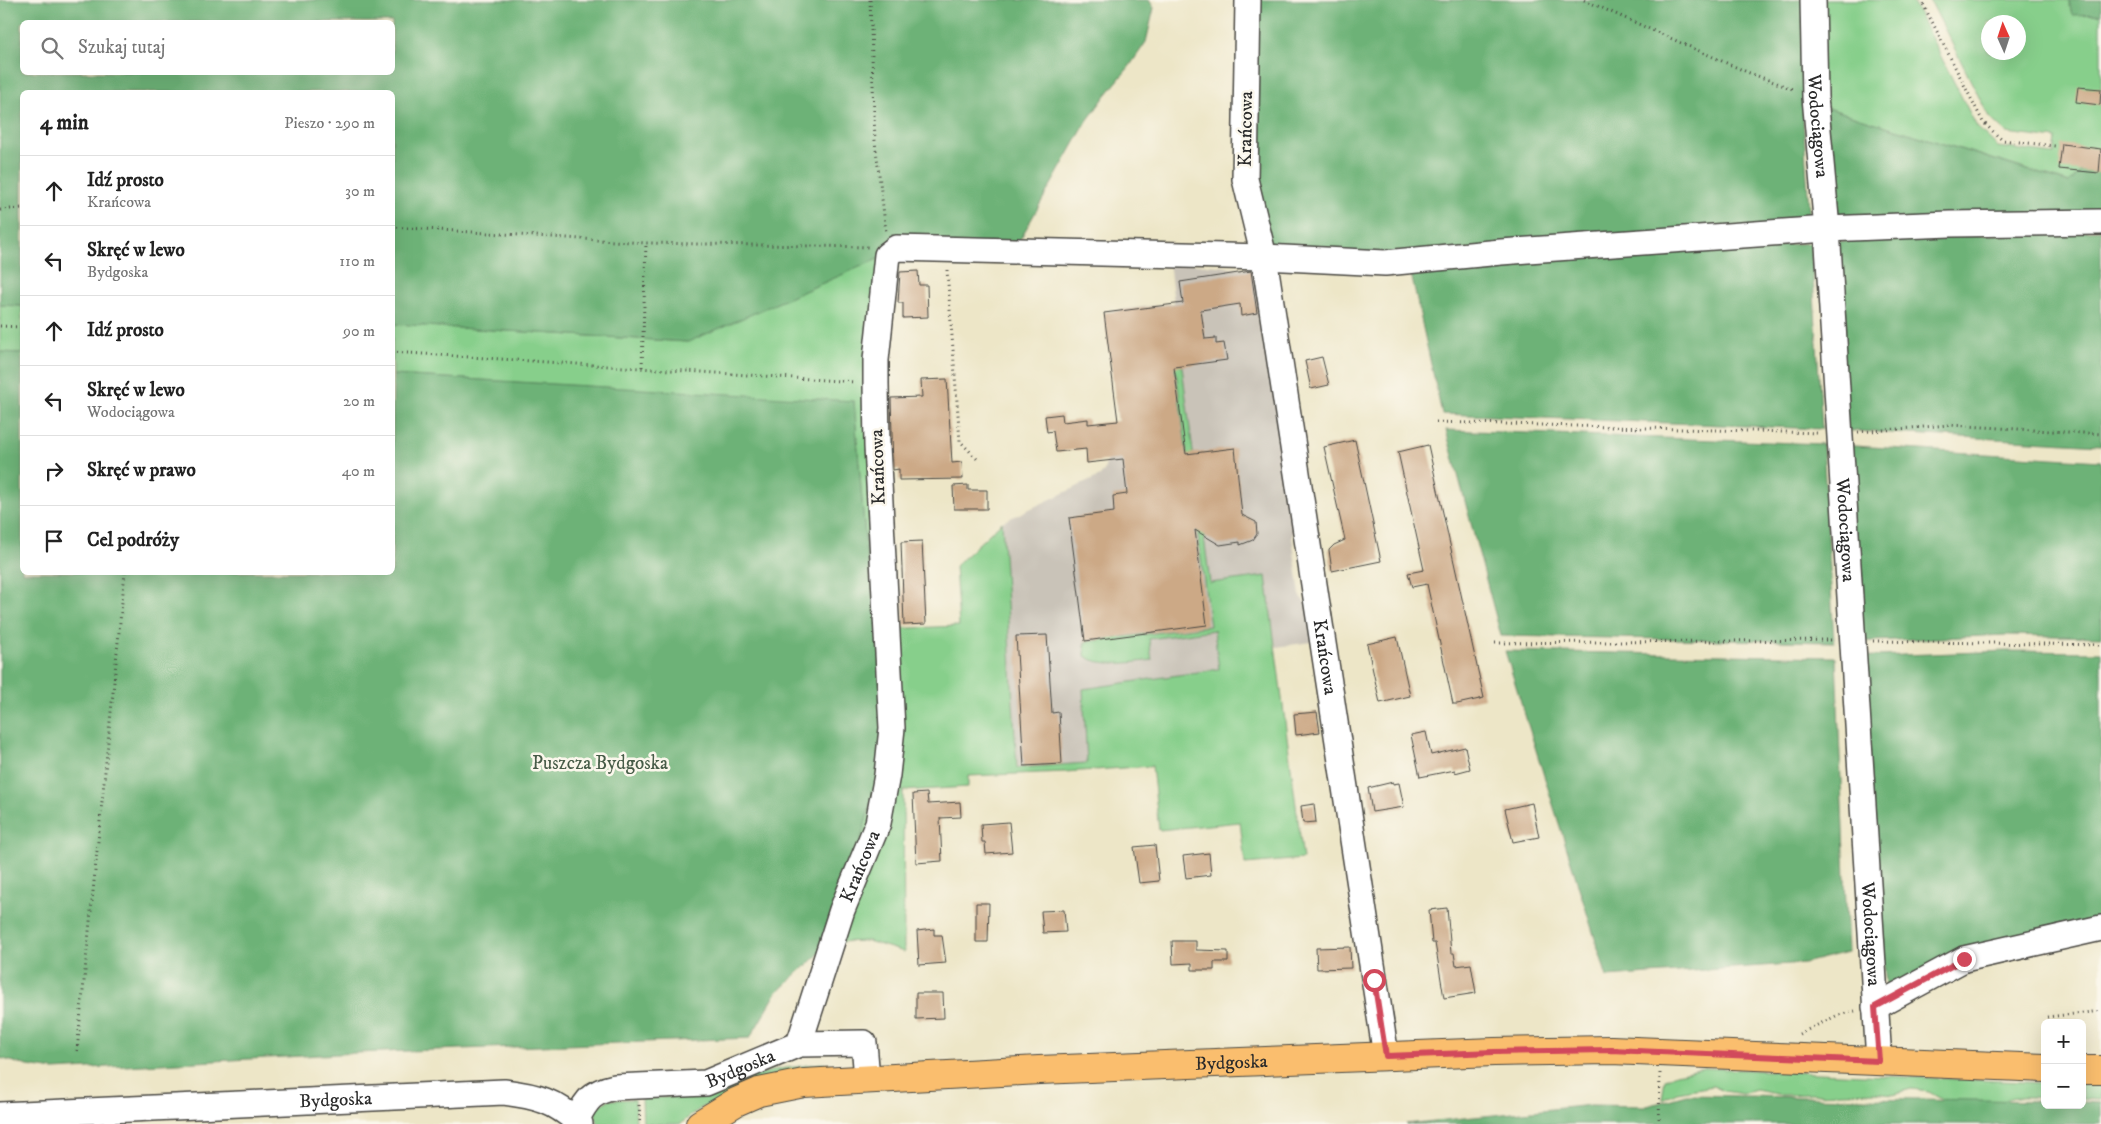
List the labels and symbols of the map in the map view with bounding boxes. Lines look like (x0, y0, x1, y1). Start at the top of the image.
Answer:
north arrow (1981, 15, 2026, 60)
street label: Wodociągowa (1803, 73, 1834, 179)
street label: Krańcowa (1234, 91, 1258, 167)
street label: Krańcowa (865, 429, 891, 505)
street label: Wodociągowa (1831, 476, 1861, 583)
street label: Krańcowa (1308, 618, 1342, 696)
park label: Puszcza Bydgoska (532, 752, 668, 775)
street label: Krańcowa (835, 827, 885, 906)
street label: Wodociągowa (1856, 880, 1886, 987)
route end (1953, 948, 1976, 971)
route start (1363, 969, 1386, 992)
street label: Bydgoska (702, 1044, 778, 1093)
street label: Bydgoska (1195, 1049, 1268, 1075)
street label: Bydgoska (299, 1087, 373, 1113)

